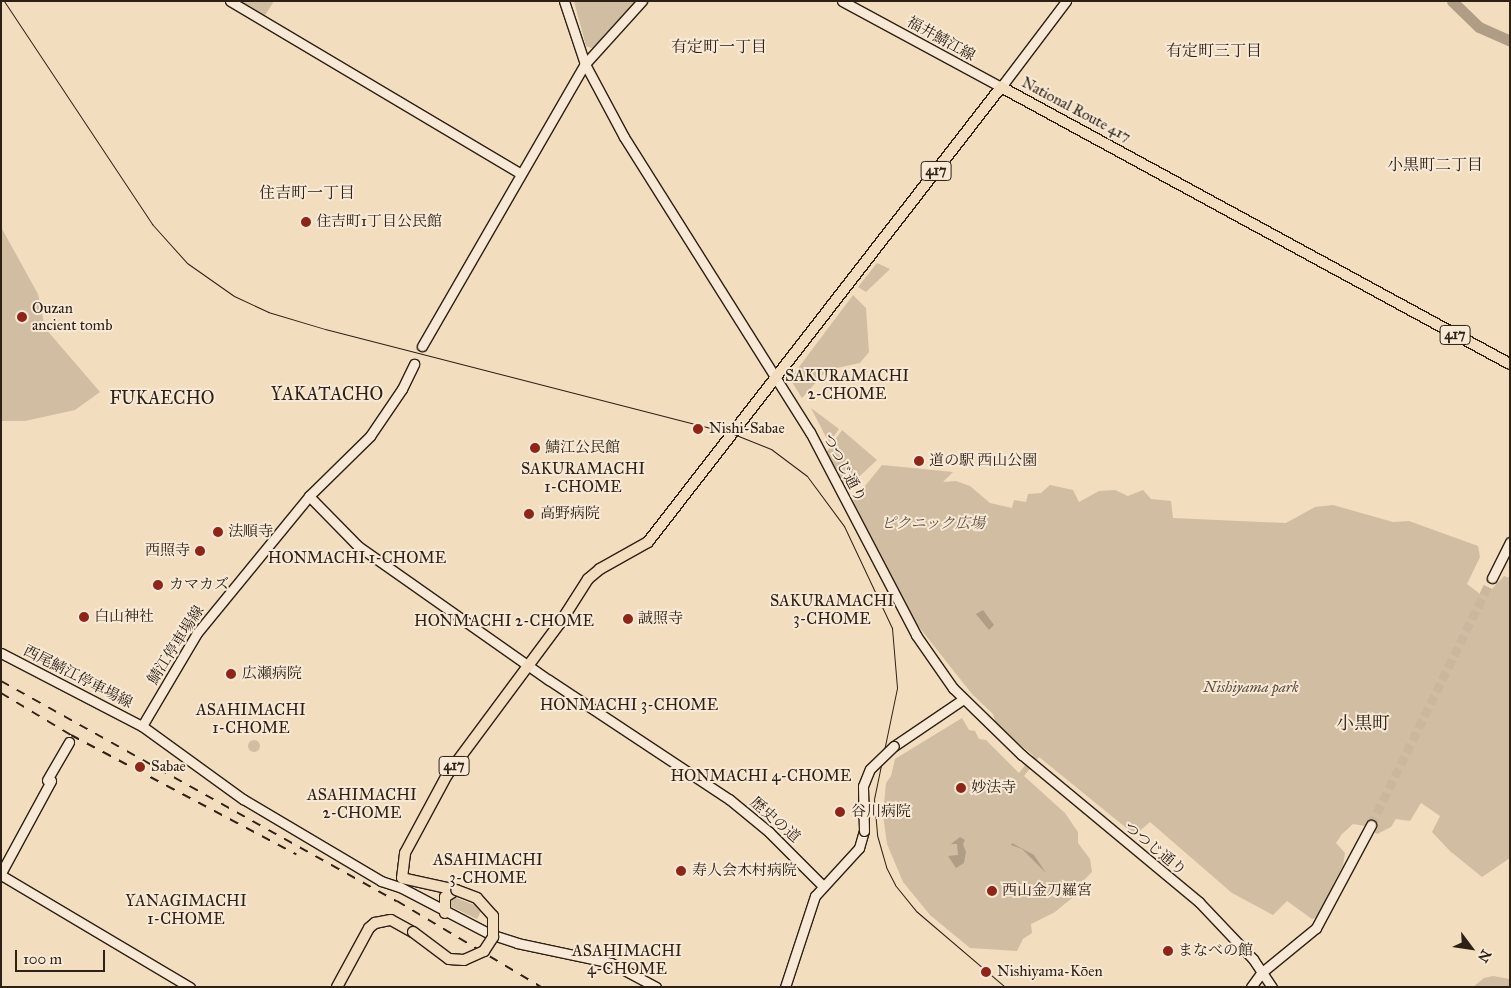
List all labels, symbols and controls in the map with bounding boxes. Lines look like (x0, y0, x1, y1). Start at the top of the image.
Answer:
street label: 福井鯖江線 (904, 13, 978, 65)
district label: 有定町一丁目 (671, 37, 767, 57)
district label: 有定町三丁目 (1166, 41, 1262, 61)
street label: National Route 417 (1019, 74, 1133, 146)
district label: 小黒町二丁目 (1387, 155, 1483, 175)
road number: 417 (920, 160, 952, 182)
district label: 住吉町一丁目 (259, 183, 355, 203)
place label: 住吉町1丁目公民館 (316, 213, 442, 231)
marker: 住吉町1丁目公民館 (300, 216, 312, 228)
place label: Ouzan ancient tomb (32, 299, 112, 334)
marker: Ouzan ancient tomb (16, 311, 28, 323)
road number: 417 (1439, 324, 1471, 346)
district label: SAKURAMACHI 2-CHOME (778, 366, 916, 404)
district label: YAKATACHO (265, 383, 389, 405)
district label: FUKAECHO (104, 387, 220, 409)
place label: Nishi-Sabae (709, 420, 785, 438)
marker: Nishi-Sabae (691, 422, 705, 436)
street label: つつじ通り (818, 431, 870, 505)
place label: 鯖江公民館 (545, 439, 620, 457)
marker: 鯖江公民館 (529, 442, 541, 454)
place label: 道の駅 西山公園 (929, 452, 1037, 470)
marker: 道の駅 西山公園 (913, 455, 925, 467)
district label: SAKURAMACHI 1-CHOME (514, 459, 652, 497)
place label: 高野病院 (540, 505, 600, 523)
marker: 高野病院 (522, 507, 536, 521)
park label: ピクニック広場 (881, 515, 985, 533)
place label: 法順寺 (228, 523, 273, 541)
marker: 法順寺 (212, 526, 224, 538)
place label: 西照寺 (145, 542, 190, 560)
marker: 西照寺 (194, 545, 206, 557)
district label: HONMACHI 1-CHOME (258, 548, 456, 568)
place label: カマカズ (169, 576, 229, 594)
marker: カマカズ (151, 578, 165, 592)
district label: SAKURAMACHI 3-CHOME (763, 591, 901, 629)
street label: 鯖江停車場線 (144, 602, 208, 688)
place label: 白山神社 (94, 608, 154, 626)
place label: 誠照寺 (638, 610, 683, 628)
marker: 白山神社 (78, 611, 90, 623)
district label: HONMACHI 2-CHOME (404, 611, 604, 631)
marker: 誠照寺 (622, 613, 634, 625)
street label: 西尾鯖江停車場線 (20, 642, 136, 712)
place label: 広瀬病院 (242, 665, 302, 683)
marker: 広瀬病院 (224, 667, 238, 681)
park label: Nishiyama park (1203, 679, 1299, 697)
district label: HONMACHI 3-CHOME (530, 695, 728, 715)
district label: ASAHIMACHI 1-CHOME (190, 700, 312, 738)
district label: 小黒町 (1336, 712, 1390, 734)
road number: 417 (438, 754, 470, 778)
place label: Sabae (151, 758, 186, 776)
marker: Sabae (133, 760, 147, 774)
district label: HONMACHI 4-CHOME (660, 766, 862, 786)
place label: 妙法寺 (971, 779, 1016, 797)
marker: 妙法寺 (955, 782, 967, 794)
district label: ASAHIMACHI 2-CHOME (301, 785, 423, 823)
street label: 歴史の道 (746, 794, 804, 846)
place label: 谷川病院 (851, 803, 911, 821)
marker: 谷川病院 (833, 805, 847, 819)
street label: つつじ通り (1120, 818, 1190, 880)
district label: ASAHIMACHI 3-CHOME (427, 850, 549, 888)
place label: 寿人会木村病院 (692, 862, 797, 880)
marker: 寿人会木村病院 (674, 864, 688, 878)
place label: 西山金刀羅宮 (1002, 882, 1092, 900)
marker: 西山金刀羅宮 (986, 885, 998, 897)
district label: YANAGIMACHI 1-CHOME (118, 891, 254, 929)
north arrow (1446, 923, 1496, 973)
scale bar (18, 940, 108, 972)
district label: ASAHIMACHI 4-CHOME (566, 941, 688, 979)
place label: まなべの館 (1178, 942, 1253, 960)
marker: まなべの館 (1162, 945, 1174, 957)
text: N (1474, 947, 1495, 965)
text: 100 m (23, 950, 62, 968)
place label: Nishiyama-Kōen (997, 963, 1103, 981)
marker: Nishiyama-Kōen (979, 965, 993, 979)

